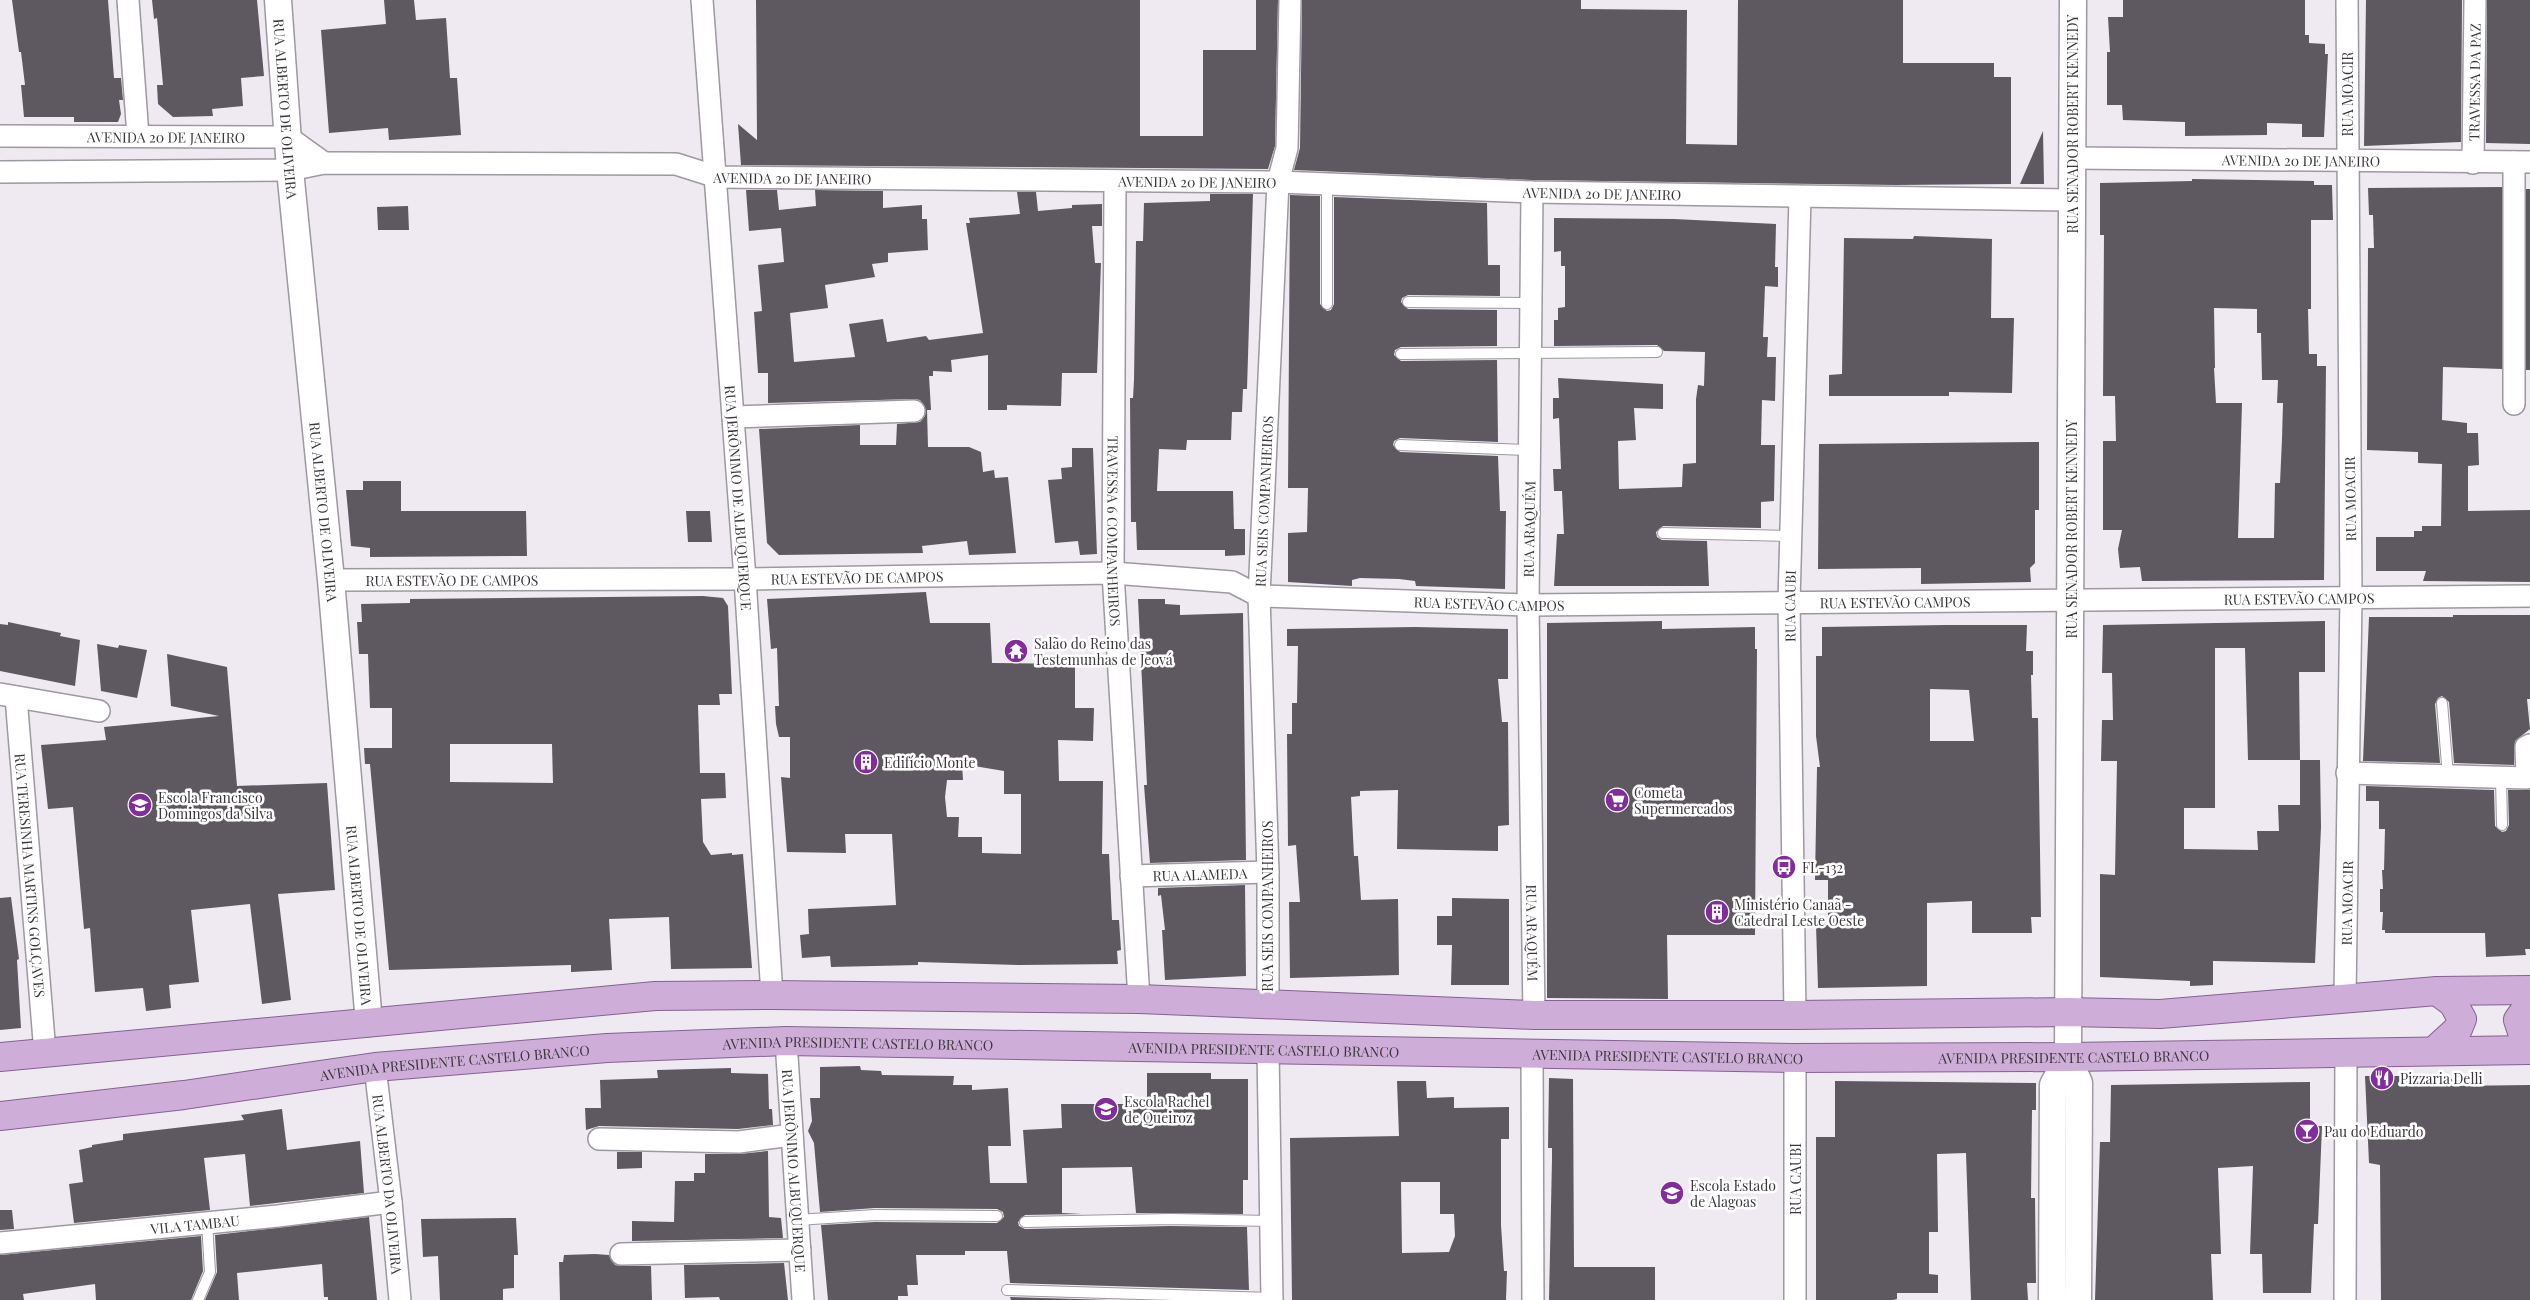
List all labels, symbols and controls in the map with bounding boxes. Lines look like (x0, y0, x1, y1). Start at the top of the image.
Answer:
street label: RUA SENADOR ROBERT KENNEDY (2063, 14, 2082, 234)
street label: RUA ALBERTO DE OLIVEIRA (270, 18, 302, 200)
street label: TRAVESSA DA PAZ (2464, 23, 2484, 141)
street label: RUA MOACIR (2338, 51, 2357, 136)
street label: AVENIDA 20 DE JANEIRO (86, 127, 245, 146)
street label: AVENIDA 20 DE JANEIRO (2221, 150, 2380, 170)
street label: AVENIDA 20 DE JANEIRO (712, 167, 872, 188)
street label: AVENIDA 20 DE JANEIRO (1117, 171, 1277, 191)
street label: AVENIDA 20 DE JANEIRO (1521, 182, 1681, 204)
street label: RUA JERÔNIMO DE ALBUQUERQUE (721, 384, 757, 611)
street label: RUA SEIS COMPANHEIROS (1250, 415, 1277, 587)
street label: RUA SENADOR ROBERT KENNEDY (2062, 419, 2081, 639)
street label: RUA ALBERTO DE OLIVEIRA (306, 421, 342, 603)
street label: TRAVESSA 6 COMPANHEIROS (1103, 436, 1126, 627)
street label: RUA MOACIR (2340, 456, 2360, 542)
street label: RUA ARAQUÉM (1519, 480, 1539, 578)
street label: RUA ESTEVÃO DE CAMPOS (770, 566, 944, 588)
street label: RUA ESTEVÃO DE CAMPOS (366, 570, 538, 589)
street label: RUA CAUBI (1779, 570, 1799, 642)
street label: RUA ESTEVÃO CAMPOS (2224, 588, 2375, 608)
street label: RUA ESTEVÃO CAMPOS (1413, 592, 1565, 615)
street label: RUA ESTEVÃO CAMPOS (1820, 592, 1971, 612)
place label: Salão do Reino das Testemunhas de Jeová (1034, 634, 1173, 669)
temple icon: Salão do Reino das Testemunhas de Jeová (1003, 638, 1029, 664)
building icon: Edifício Monte (853, 749, 879, 775)
street label: RUA TERESINHA MARTINS GOLÇAVES (11, 752, 50, 998)
place label: Edifício Monte (884, 753, 976, 772)
place label: Cometa Supermercados (1634, 783, 1732, 818)
supermarket icon: Cometa Supermercados (1604, 787, 1630, 813)
place label: Escola Francisco Domingos da Silva (158, 788, 273, 823)
school or university icon: Escola Francisco Domingos da Silva (127, 792, 153, 818)
street label: RUA SEIS COMPANHEIROS (1258, 820, 1277, 992)
street label: RUA ALBERTO DE OLIVEIRA (343, 824, 377, 1006)
bus stop icon: FL-132 (1771, 854, 1797, 880)
place label: FL-132 (1802, 858, 1843, 877)
street label: RUA MOACIR (2336, 860, 2357, 946)
street label: RUA ALAMEDA (1152, 863, 1248, 885)
street label: RUA ARAQUÉM (1523, 884, 1543, 982)
place label: Ministério Canaã - Catedral Leste Oeste (1734, 895, 1864, 930)
building icon: Ministério Canaã - Catedral Leste Oeste (1704, 899, 1730, 925)
street label: AVENIDA PRESIDENTE CASTELO BRANCO (721, 1031, 993, 1054)
street label: AVENIDA PRESIDENTE CASTELO BRANCO (1127, 1037, 1399, 1061)
street label: AVENIDA PRESIDENTE CASTELO BRANCO (317, 1040, 590, 1085)
street label: AVENIDA PRESIDENTE CASTELO BRANCO (1531, 1044, 1803, 1068)
street label: AVENIDA PRESIDENTE CASTELO BRANCO (1937, 1045, 2209, 1067)
restaurant icon: Pizzaria Delli (2369, 1065, 2395, 1091)
street label: RUA JERÔNIMO ALBUQUERQUE (778, 1068, 811, 1273)
place label: Pizzaria Delli (2400, 1069, 2483, 1088)
place label: Escola Rachel de Queiroz (1124, 1092, 1210, 1127)
street label: RUA ALBERTO DA OLIVEIRA (369, 1093, 407, 1275)
school or university icon: Escola Rachel de Queiroz (1093, 1096, 1119, 1122)
bar icon: Pau do Eduardo (2294, 1118, 2320, 1144)
place label: Pau do Eduardo (2324, 1122, 2424, 1141)
street label: RUA CAUBI (1786, 1143, 1805, 1215)
place label: Escola Estado de Alagoas (1690, 1176, 1776, 1211)
school or university icon: Escola Estado de Alagoas (1659, 1180, 1685, 1206)
street label: VILA TAMBAU (149, 1210, 241, 1238)

